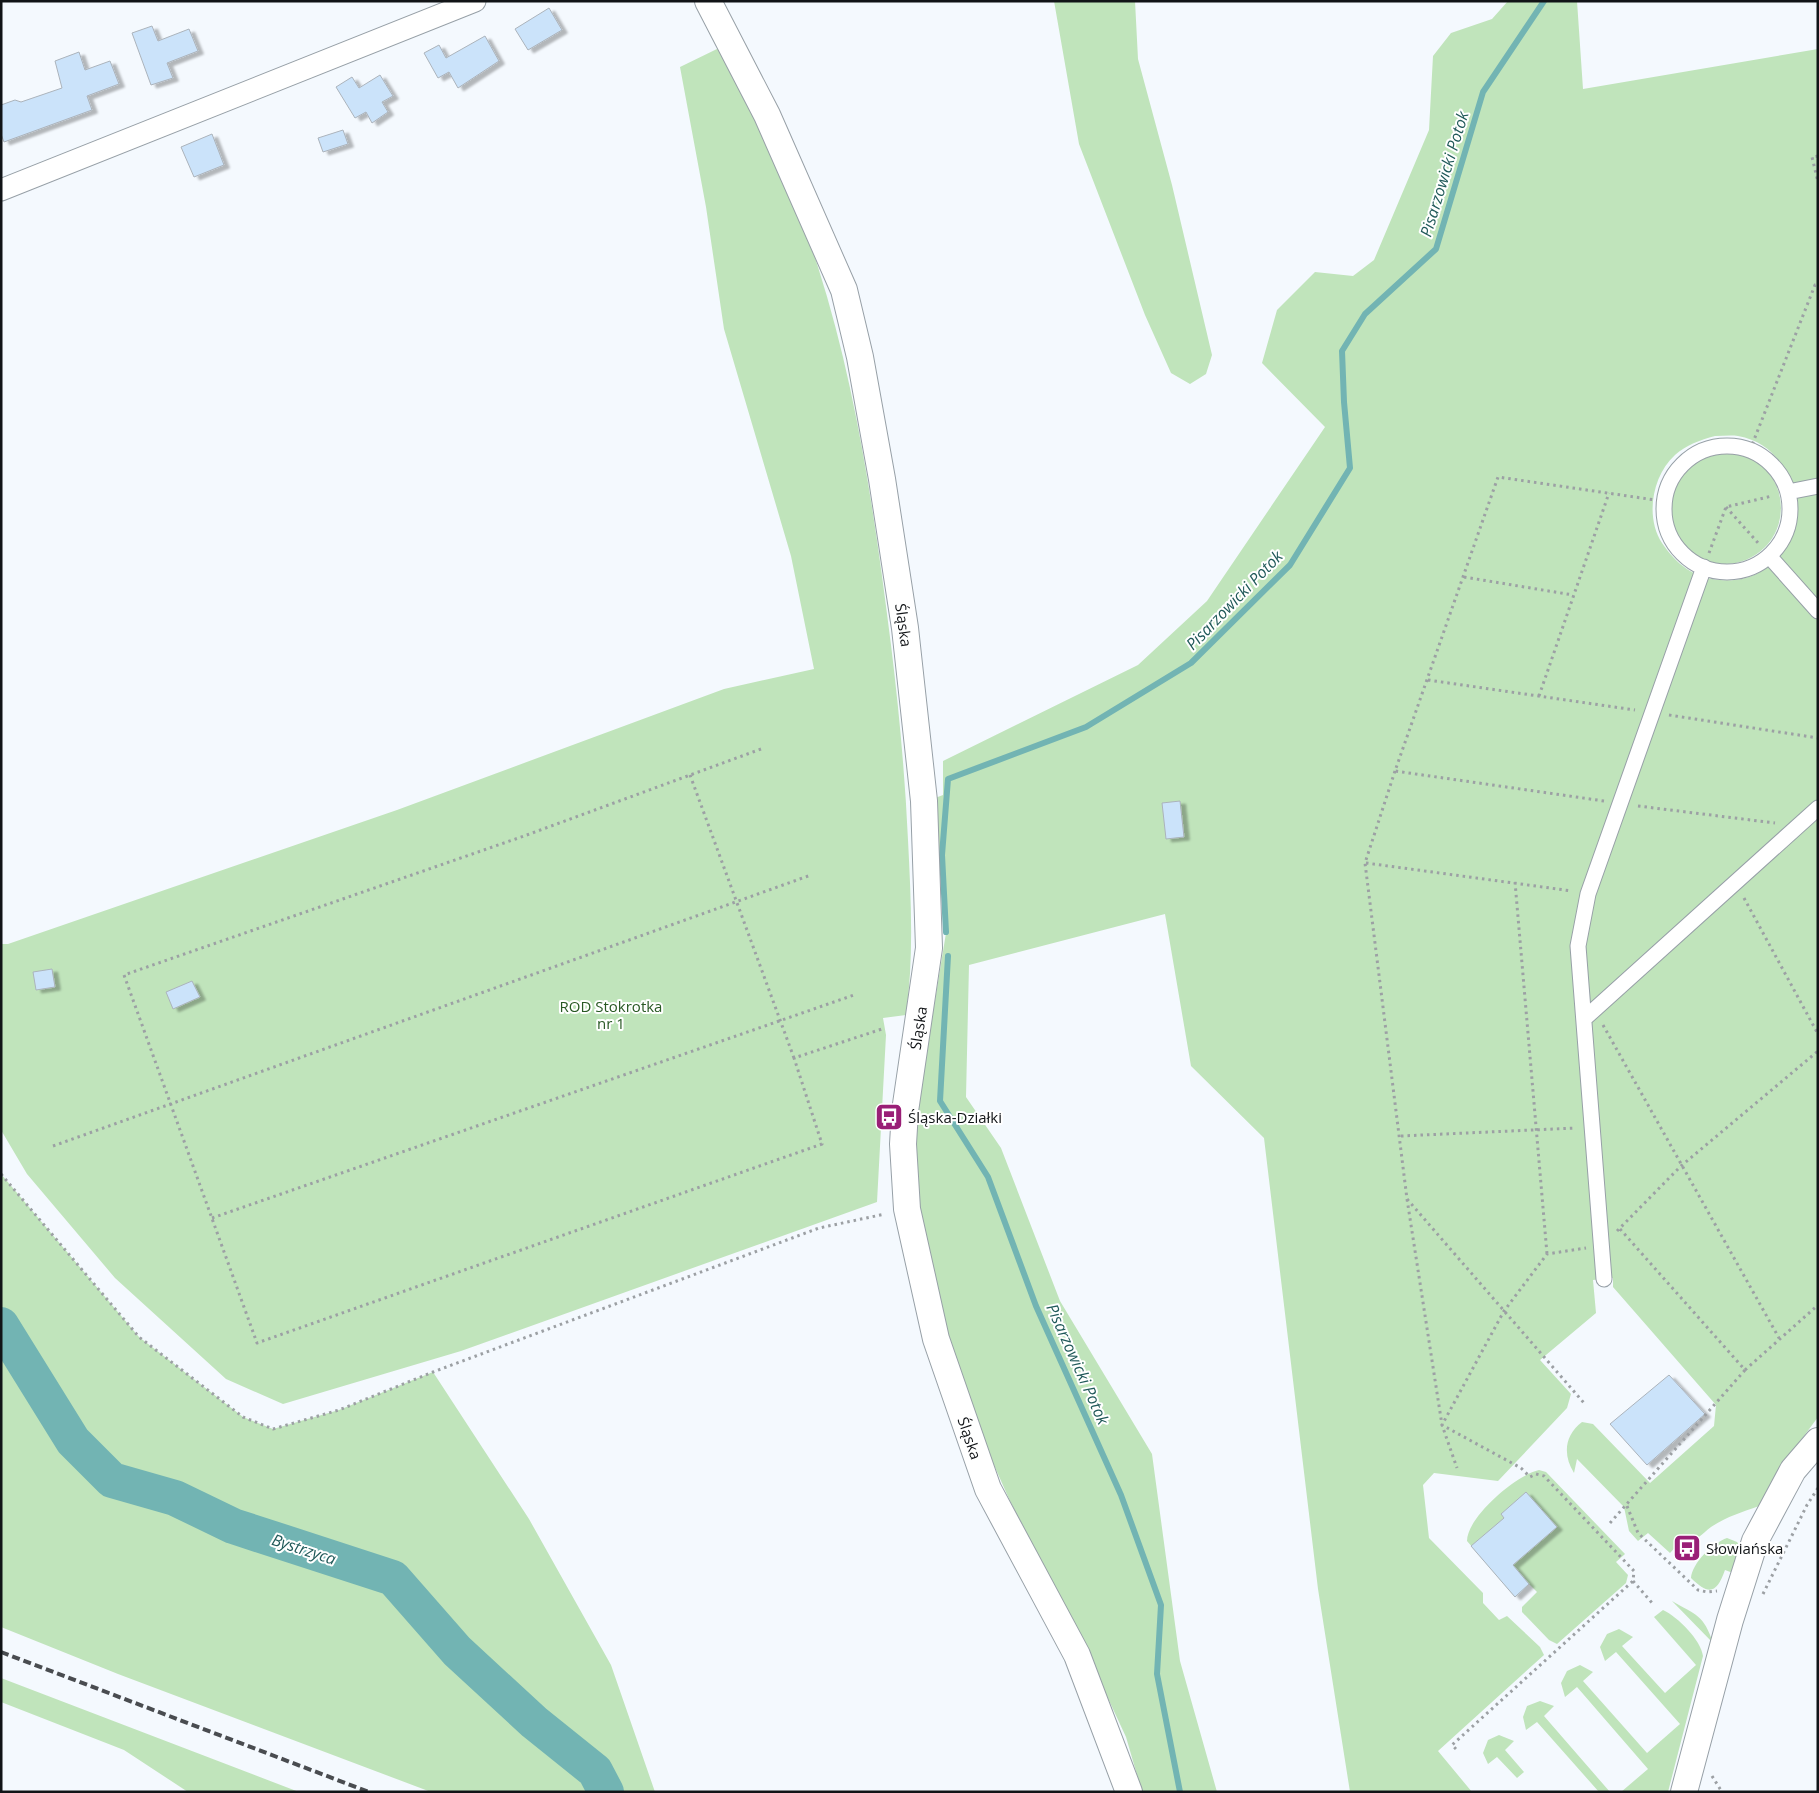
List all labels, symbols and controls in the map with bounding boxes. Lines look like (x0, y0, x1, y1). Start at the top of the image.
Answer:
water label: Pisarzowicki Potok (1414, 107, 1474, 240)
water label: Pisarzowicki Potok (1181, 545, 1288, 655)
street label: Śląska (891, 602, 917, 648)
park label: ROD Stokrotka nr 1 (560, 996, 662, 1033)
street label: Śląska (905, 1005, 931, 1051)
bus stop icon: Śląska-Działki (874, 1102, 904, 1132)
place label: Śląska-Działki (908, 1107, 1002, 1127)
water label: Pisarzowicki Potok (1041, 1300, 1115, 1429)
street label: Śląska (953, 1414, 987, 1462)
water label: Bystrzyca (269, 1528, 339, 1570)
bus stop icon: Słowiańska (1672, 1533, 1702, 1563)
place label: Słowiańska (1706, 1538, 1783, 1558)

